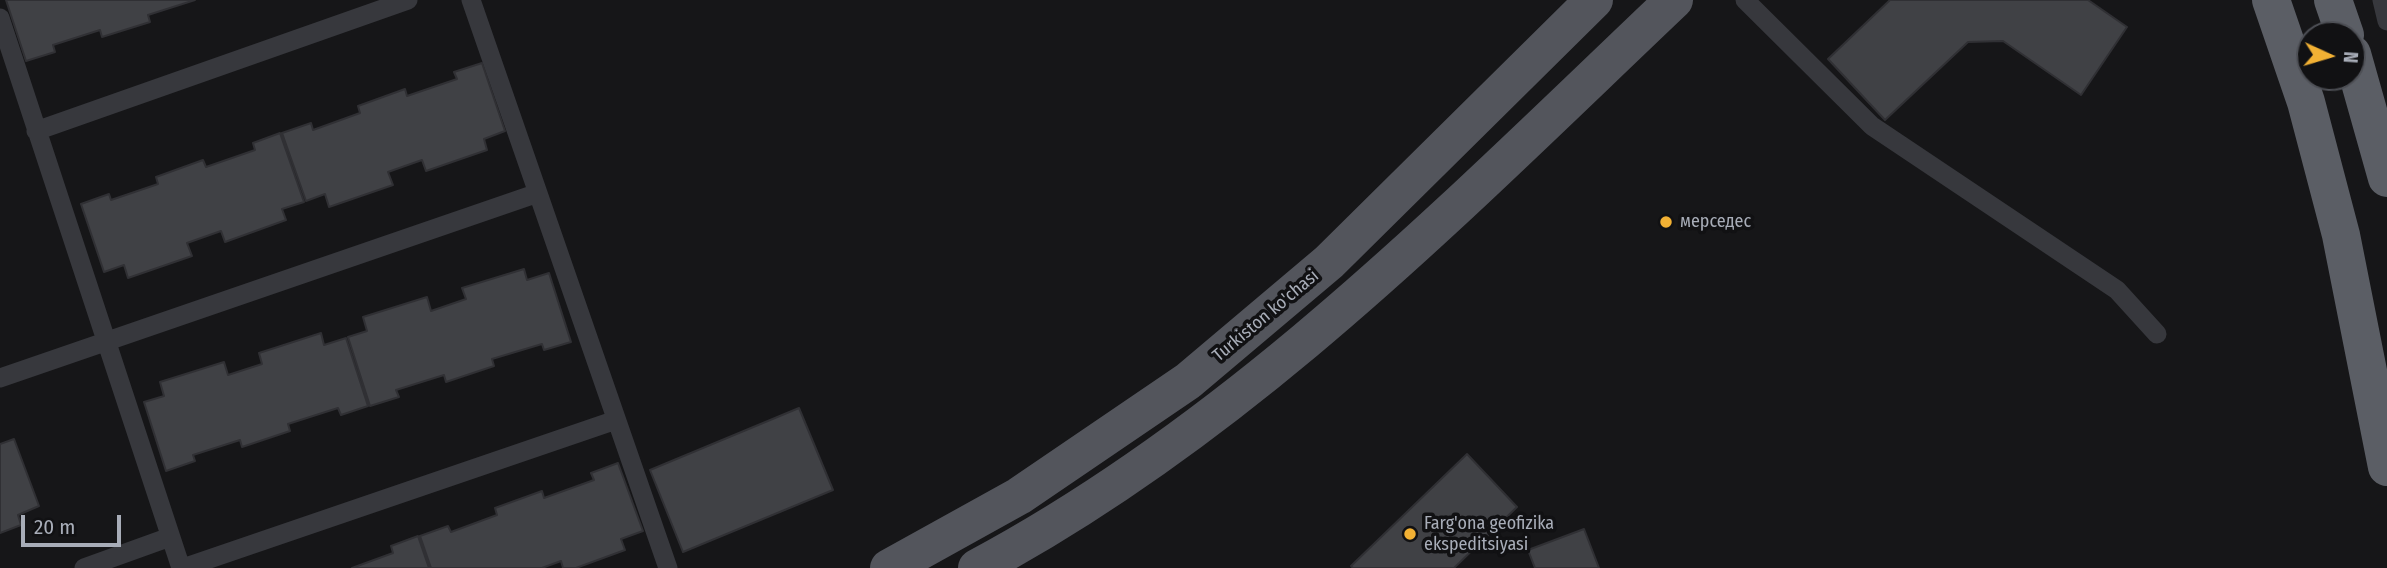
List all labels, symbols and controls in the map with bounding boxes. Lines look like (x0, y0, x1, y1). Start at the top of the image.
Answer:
north arrow (2296, 21, 2366, 91)
text: N (2339, 51, 2362, 64)
place label: мерседес (1680, 211, 1751, 233)
marker: мерседес (1658, 214, 1674, 230)
street label: Turkiston ko'chasi (1209, 265, 1323, 367)
scale bar (24, 502, 124, 546)
place label: Farg'ona geofizika ekspeditsiyasi (1424, 513, 1554, 556)
text: 20 m (34, 514, 75, 540)
marker: Farg'ona geofizika ekspeditsiyasi (1402, 526, 1418, 542)

